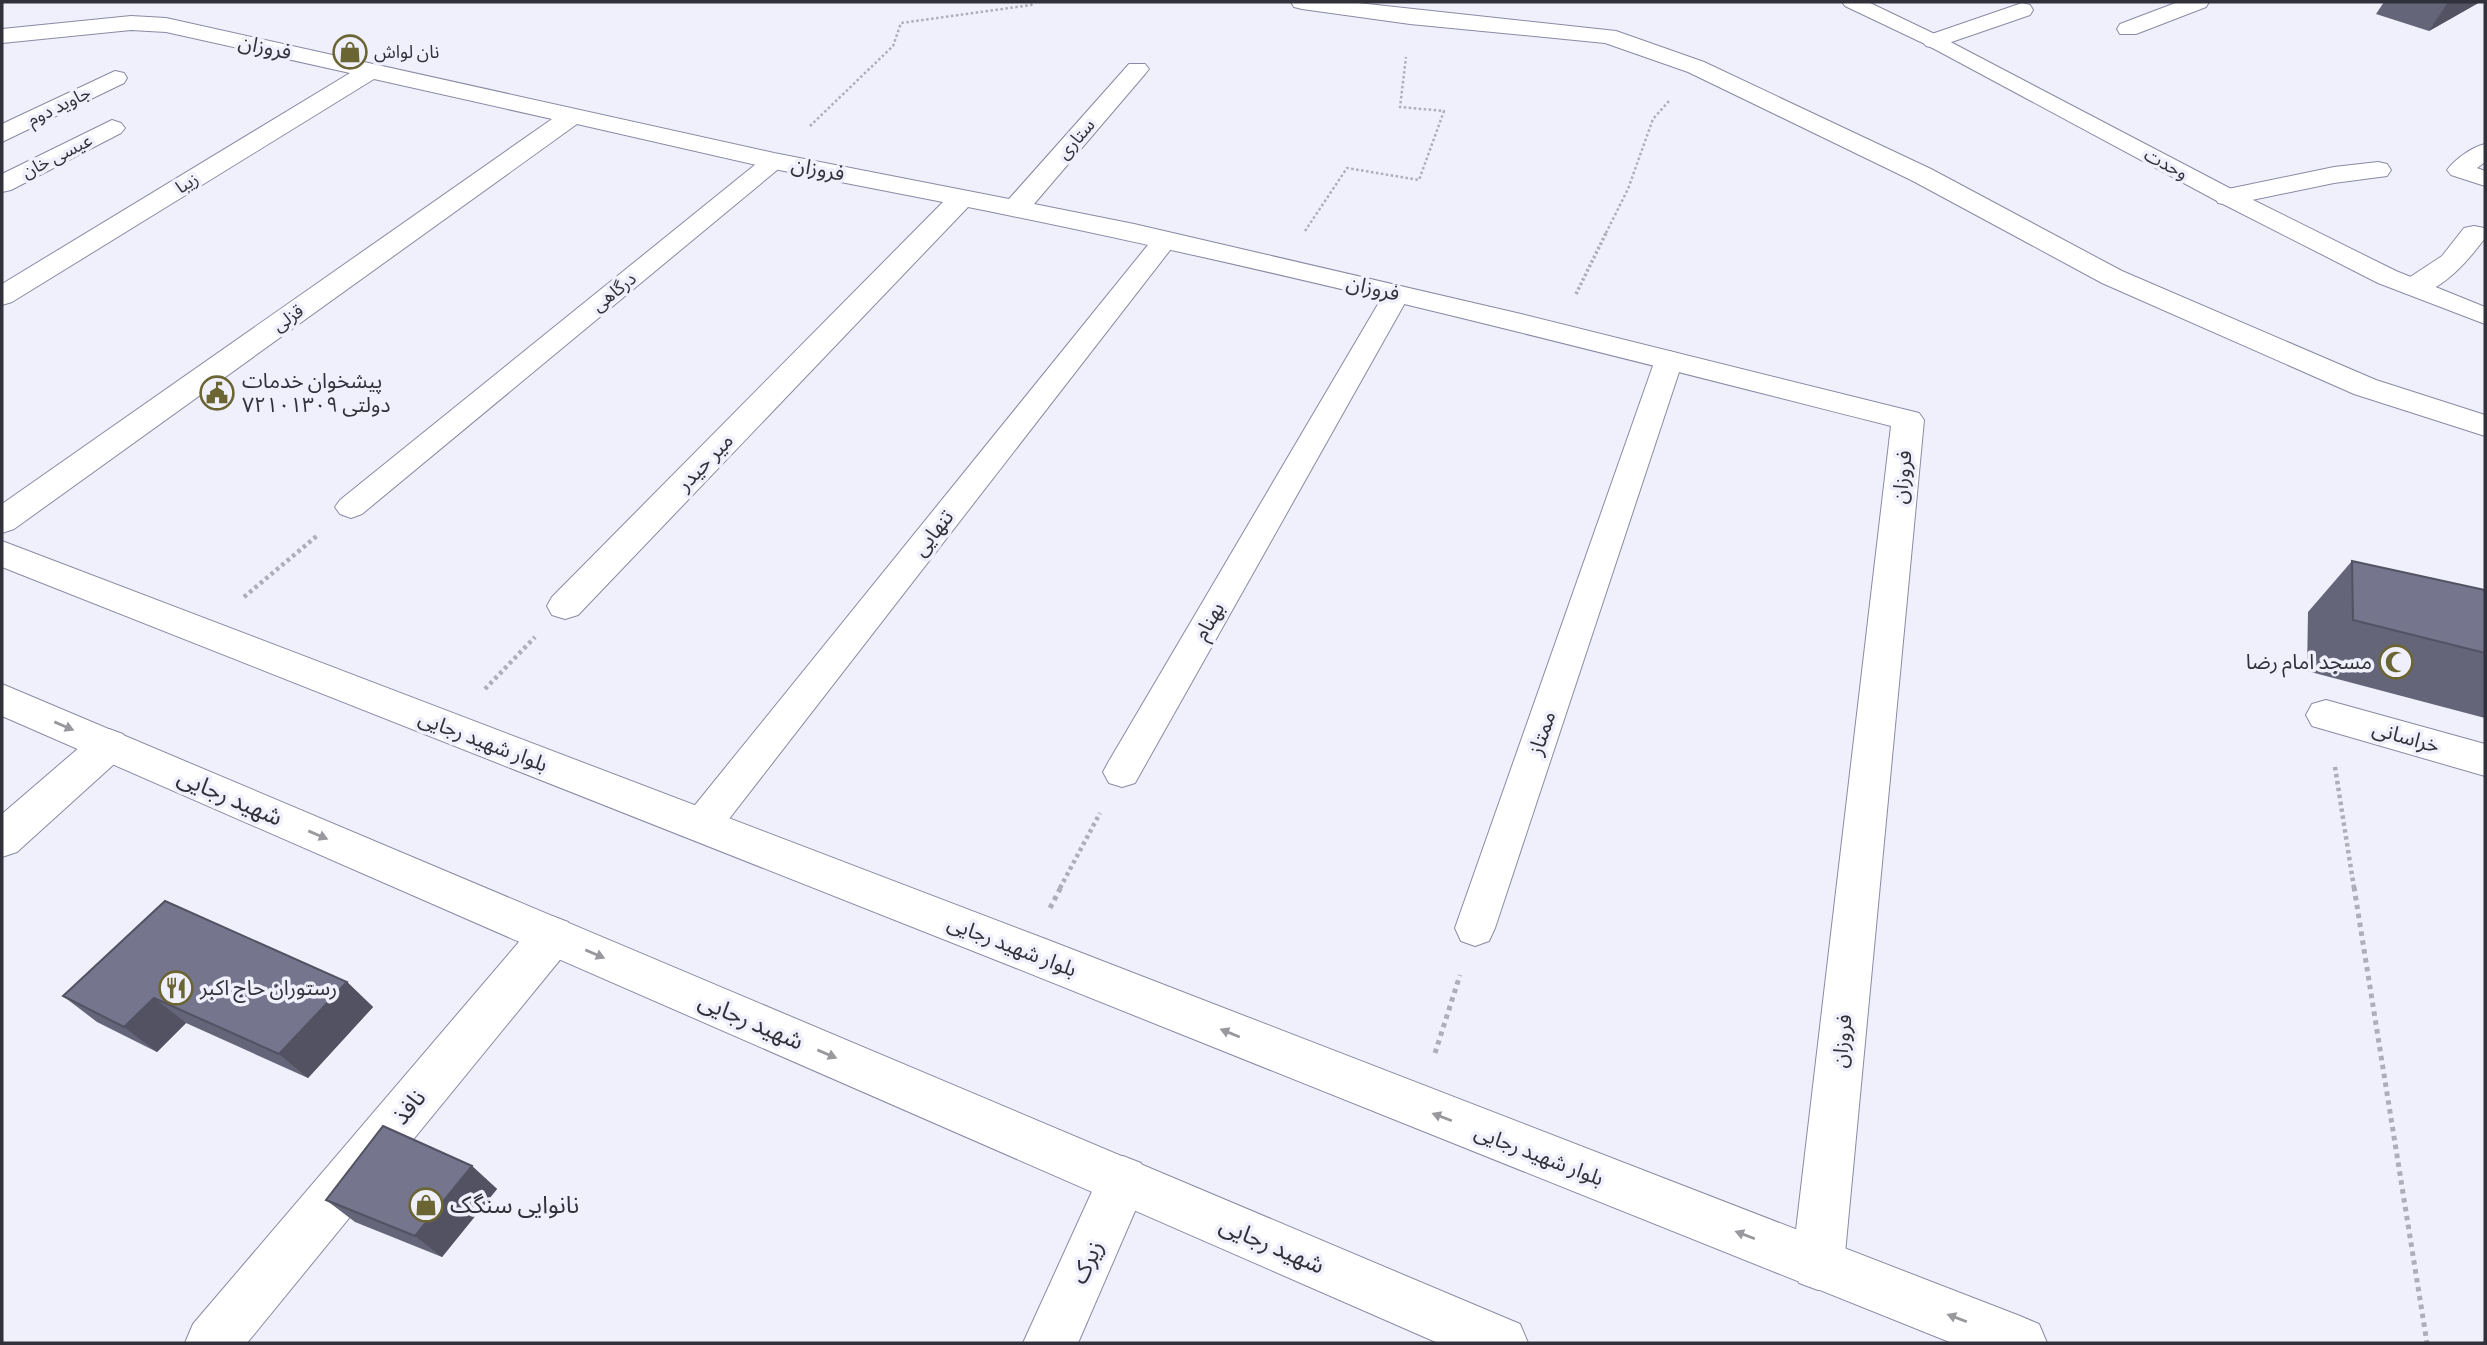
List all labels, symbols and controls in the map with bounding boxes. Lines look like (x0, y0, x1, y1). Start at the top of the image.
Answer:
street label: فروزان (236, 29, 294, 65)
shop icon: نان لواش (331, 33, 369, 71)
place label: نان لواش (374, 41, 439, 63)
street label: جاوید دوم (24, 81, 96, 133)
street label: ستاری (1052, 114, 1100, 164)
street label: عیسی خان (18, 129, 96, 183)
street label: وحدت (2140, 143, 2192, 185)
street label: فروزان (789, 151, 847, 187)
street label: زیبا (171, 168, 203, 198)
street label: درگاهی (587, 267, 641, 317)
street label: فروزان (1344, 269, 1402, 307)
street label: قزلی (268, 300, 308, 336)
place label: پیشخوان خدمات دولتی ۷۲۱۰۱۳۰۹ (242, 368, 390, 418)
public building icon: پیشخوان خدمات دولتی ۷۲۱۰۱۳۰۹ (198, 374, 236, 412)
street label: میر حیدر (670, 428, 739, 497)
street label: فروزان (1886, 449, 1918, 505)
street label: تنهایی (907, 505, 959, 561)
street label: بهنام (1188, 597, 1233, 646)
mosque icon: مسجد امام رضا (2377, 643, 2415, 681)
place label: مسجد امام رضا (2246, 649, 2372, 678)
street label: بلوار شهید رجایی (415, 704, 551, 778)
street label: ممتاز (1522, 708, 1562, 759)
street label: خراسانی (2369, 715, 2443, 759)
one-way arrow (54, 721, 75, 732)
street label: شهید رجایی (173, 762, 287, 832)
one-way arrow (308, 830, 329, 841)
street label: بلوار شهید رجایی (944, 909, 1080, 983)
one-way arrow (585, 948, 605, 960)
restaurant icon: رستوران حاج اکبر (157, 969, 195, 1007)
place label: رستوران حاج اکبر (199, 975, 337, 1003)
street label: شهید رجایی (694, 986, 808, 1056)
street label: فروزان (1826, 1013, 1858, 1069)
one-way arrow (1220, 1027, 1241, 1038)
one-way arrow (816, 1049, 837, 1060)
street label: نافذ (386, 1084, 432, 1130)
one-way arrow (1431, 1111, 1452, 1122)
street label: بلوار شهید رجایی (1471, 1118, 1607, 1192)
shop icon: نانوایی سنگک (407, 1186, 445, 1224)
place label: نانوایی سنگک (450, 1191, 579, 1219)
street label: شهید رجایی (1215, 1210, 1329, 1280)
one-way arrow (1734, 1230, 1755, 1241)
street label: زیرک (1065, 1236, 1109, 1288)
one-way arrow (1946, 1313, 1967, 1324)

